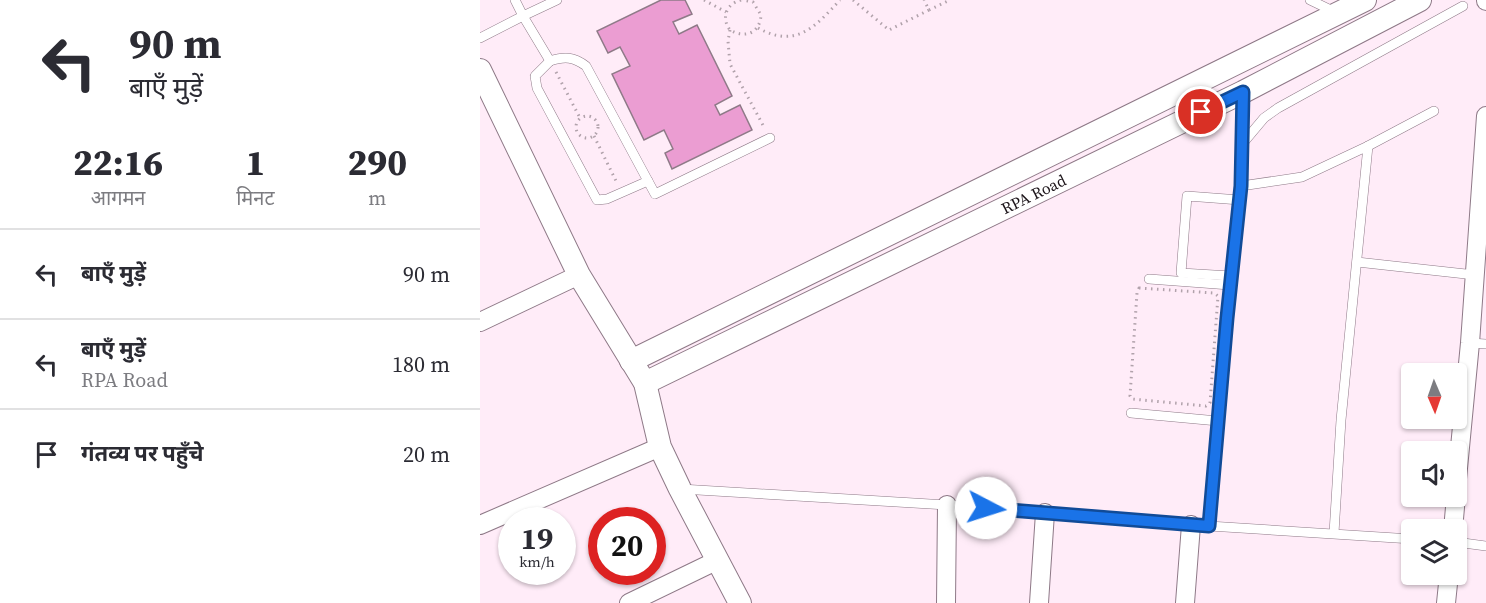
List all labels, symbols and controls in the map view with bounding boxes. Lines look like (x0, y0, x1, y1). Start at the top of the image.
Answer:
text: 90 m (129, 14, 222, 72)
icon: left (30, 24, 108, 102)
text: बाएँ मुड़ें (129, 69, 203, 106)
pin (1175, 86, 1226, 137)
icon: arrive (1184, 95, 1217, 128)
text: 22:16 (73, 138, 163, 187)
text: 1 (245, 138, 265, 187)
text: 290 (347, 138, 407, 187)
street label: RPA Road (997, 169, 1070, 219)
text: आगमन (91, 184, 145, 212)
text: मिनट (236, 184, 274, 212)
text: m (368, 184, 386, 212)
icon: left (30, 258, 63, 291)
text: बाएँ मुड़ें (81, 258, 146, 288)
text: 90 m (403, 259, 450, 289)
text: बाएँ मुड़ें (81, 334, 146, 364)
icon: left (30, 348, 63, 381)
text: 180 m (392, 349, 450, 379)
north arrow (1401, 363, 1467, 429)
map controls (1401, 363, 1467, 585)
text: RPA Road (81, 366, 168, 394)
icon: arrive (30, 438, 63, 471)
text: गंतव्य पर पहुँचे (81, 438, 204, 468)
text: 20 m (403, 439, 450, 469)
button: sound (1401, 441, 1467, 507)
position arrow (954, 476, 1018, 540)
speed limit sign: 20 (588, 507, 666, 585)
text: 19 (521, 518, 553, 559)
button: layers (1401, 519, 1467, 585)
text: km/h (519, 551, 555, 572)

